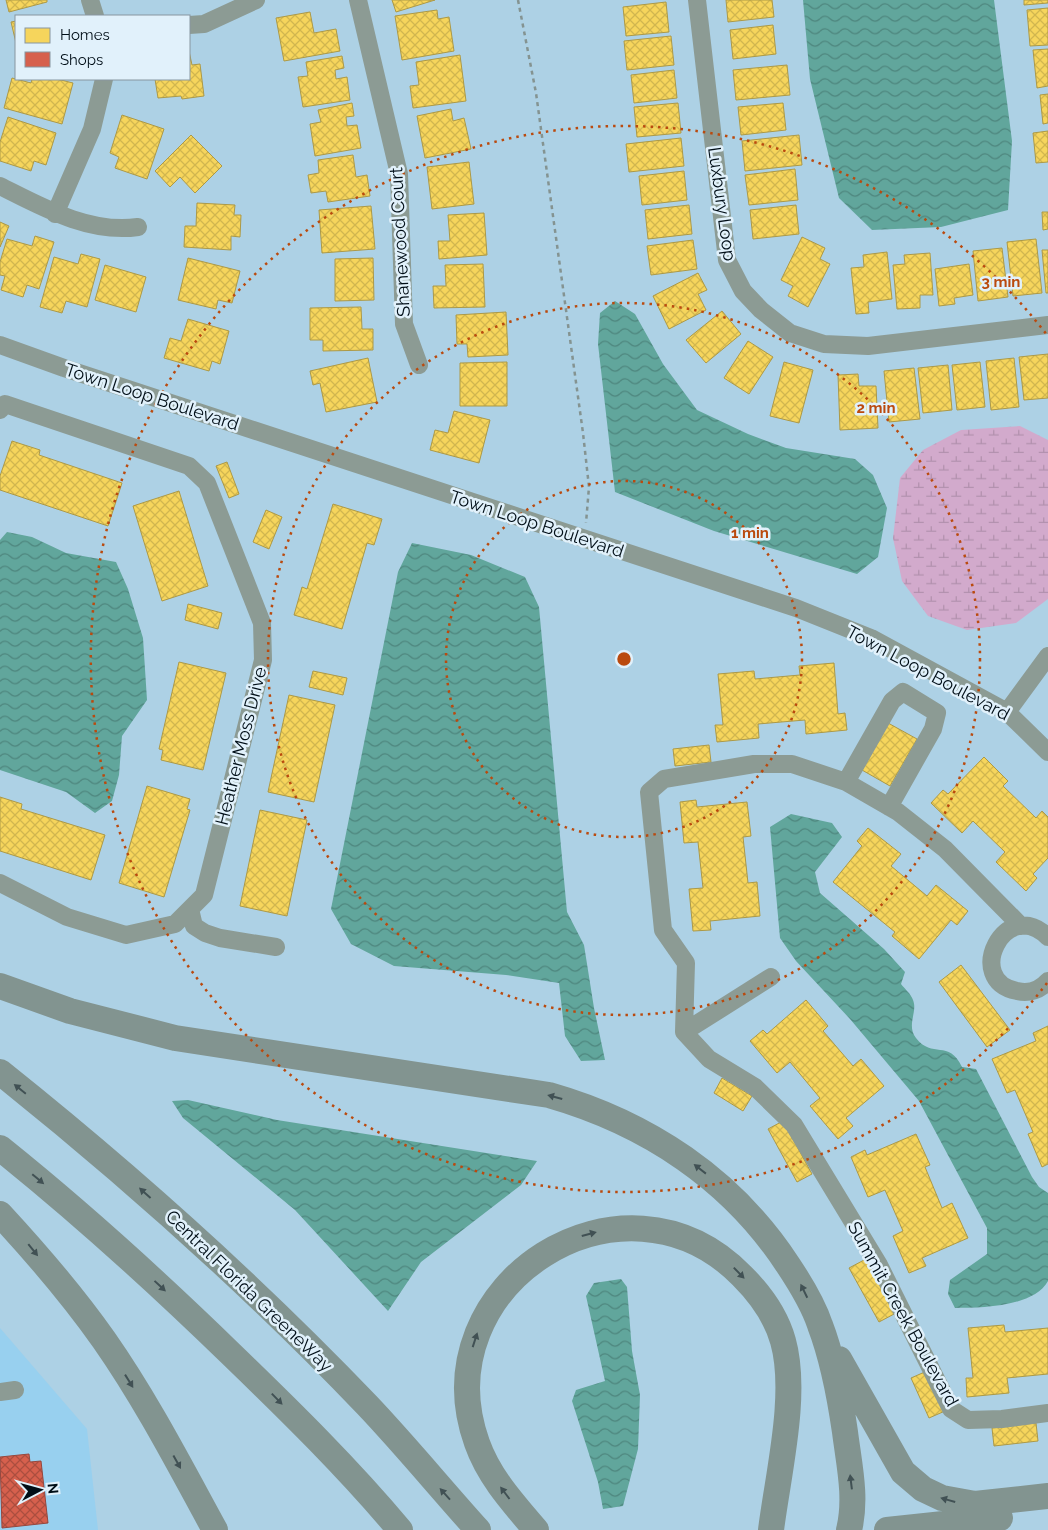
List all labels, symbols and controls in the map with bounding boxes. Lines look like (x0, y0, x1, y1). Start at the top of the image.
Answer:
legend (15, 15, 190, 80)
text: Homes (60, 26, 110, 44)
text: Shops (60, 51, 103, 69)
street label: Luxbury Loop (704, 146, 741, 262)
street label: Shanewood Court (385, 167, 414, 317)
text: 3 min (982, 273, 1020, 291)
street label: Town Loop Boulevard (63, 358, 242, 435)
text: 2 min (857, 399, 895, 417)
street label: Town Loop Boulevard (448, 485, 627, 562)
text: 1 min (731, 524, 769, 542)
street label: Town Loop Boulevard (843, 621, 1013, 724)
centre of rings (615, 650, 633, 668)
street label: Heather Moss Drive (211, 664, 270, 827)
one-way arrow (14, 1083, 27, 1094)
one-way arrow (547, 1093, 562, 1101)
one-way arrow (693, 1163, 706, 1174)
one-way arrow (32, 1173, 44, 1184)
one-way arrow (140, 1187, 152, 1199)
street label: Central Florida GreeneWay (162, 1205, 337, 1376)
street label: Summit Creek Boulevard (844, 1218, 963, 1410)
one-way arrow (582, 1230, 597, 1238)
one-way arrow (27, 1244, 38, 1257)
one-way arrow (733, 1267, 745, 1279)
one-way arrow (153, 1280, 165, 1292)
one-way arrow (800, 1284, 808, 1299)
one-way arrow (472, 1332, 480, 1347)
one-way arrow (125, 1374, 134, 1387)
one-way arrow (271, 1392, 283, 1404)
one-way arrow (173, 1455, 182, 1468)
north arrow (15, 1465, 65, 1515)
one-way arrow (847, 1473, 855, 1489)
text: N (44, 1482, 61, 1495)
one-way arrow (500, 1486, 510, 1500)
one-way arrow (439, 1488, 451, 1500)
one-way arrow (940, 1495, 955, 1503)

